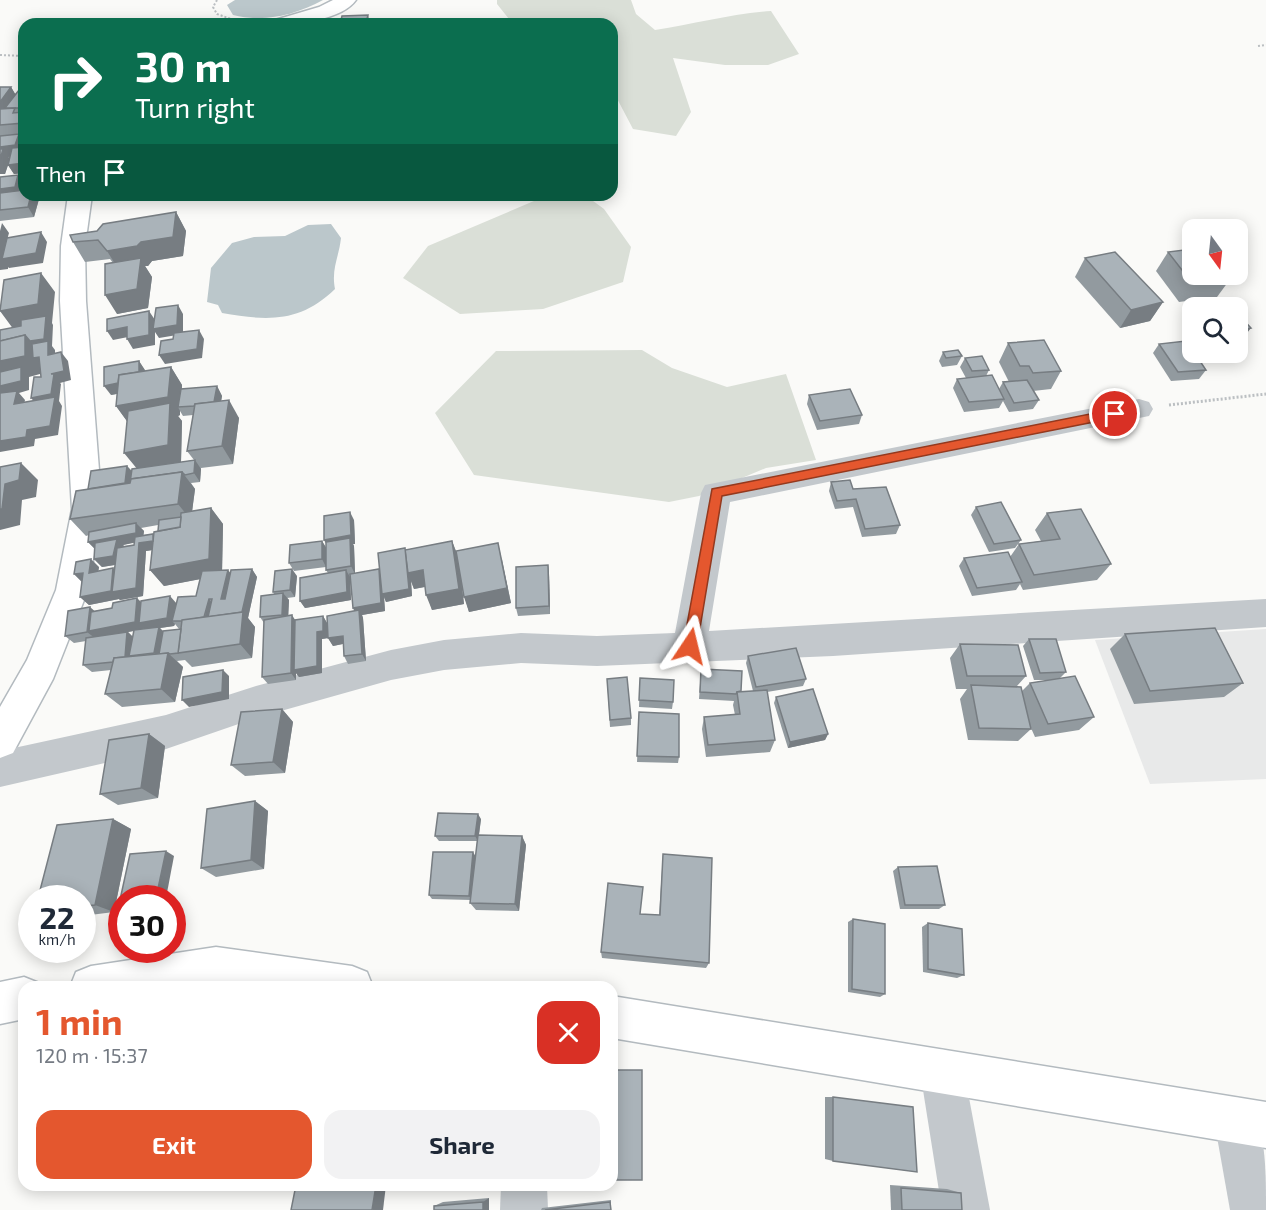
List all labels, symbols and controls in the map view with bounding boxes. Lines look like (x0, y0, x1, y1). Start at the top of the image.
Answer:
text: 30 m (135, 40, 231, 90)
icon: right (36, 42, 114, 120)
text: Turn right (135, 91, 255, 123)
icon: arrive (98, 156, 131, 189)
text: Then (36, 160, 86, 186)
north arrow (1182, 219, 1248, 285)
map controls (1182, 219, 1248, 363)
button: search (1182, 297, 1248, 363)
pin (1089, 388, 1140, 439)
icon: arrive (1098, 397, 1131, 430)
position arrow (658, 614, 722, 678)
speed limit sign: 30 (108, 885, 186, 963)
text: 22 (40, 899, 74, 935)
text: km/h (38, 930, 76, 948)
text: 1 min (36, 999, 123, 1042)
button: close (537, 1001, 600, 1064)
text: 120 m · 15:37 (36, 1043, 148, 1067)
button: Exit (36, 1110, 312, 1179)
button: Share (324, 1110, 600, 1179)

